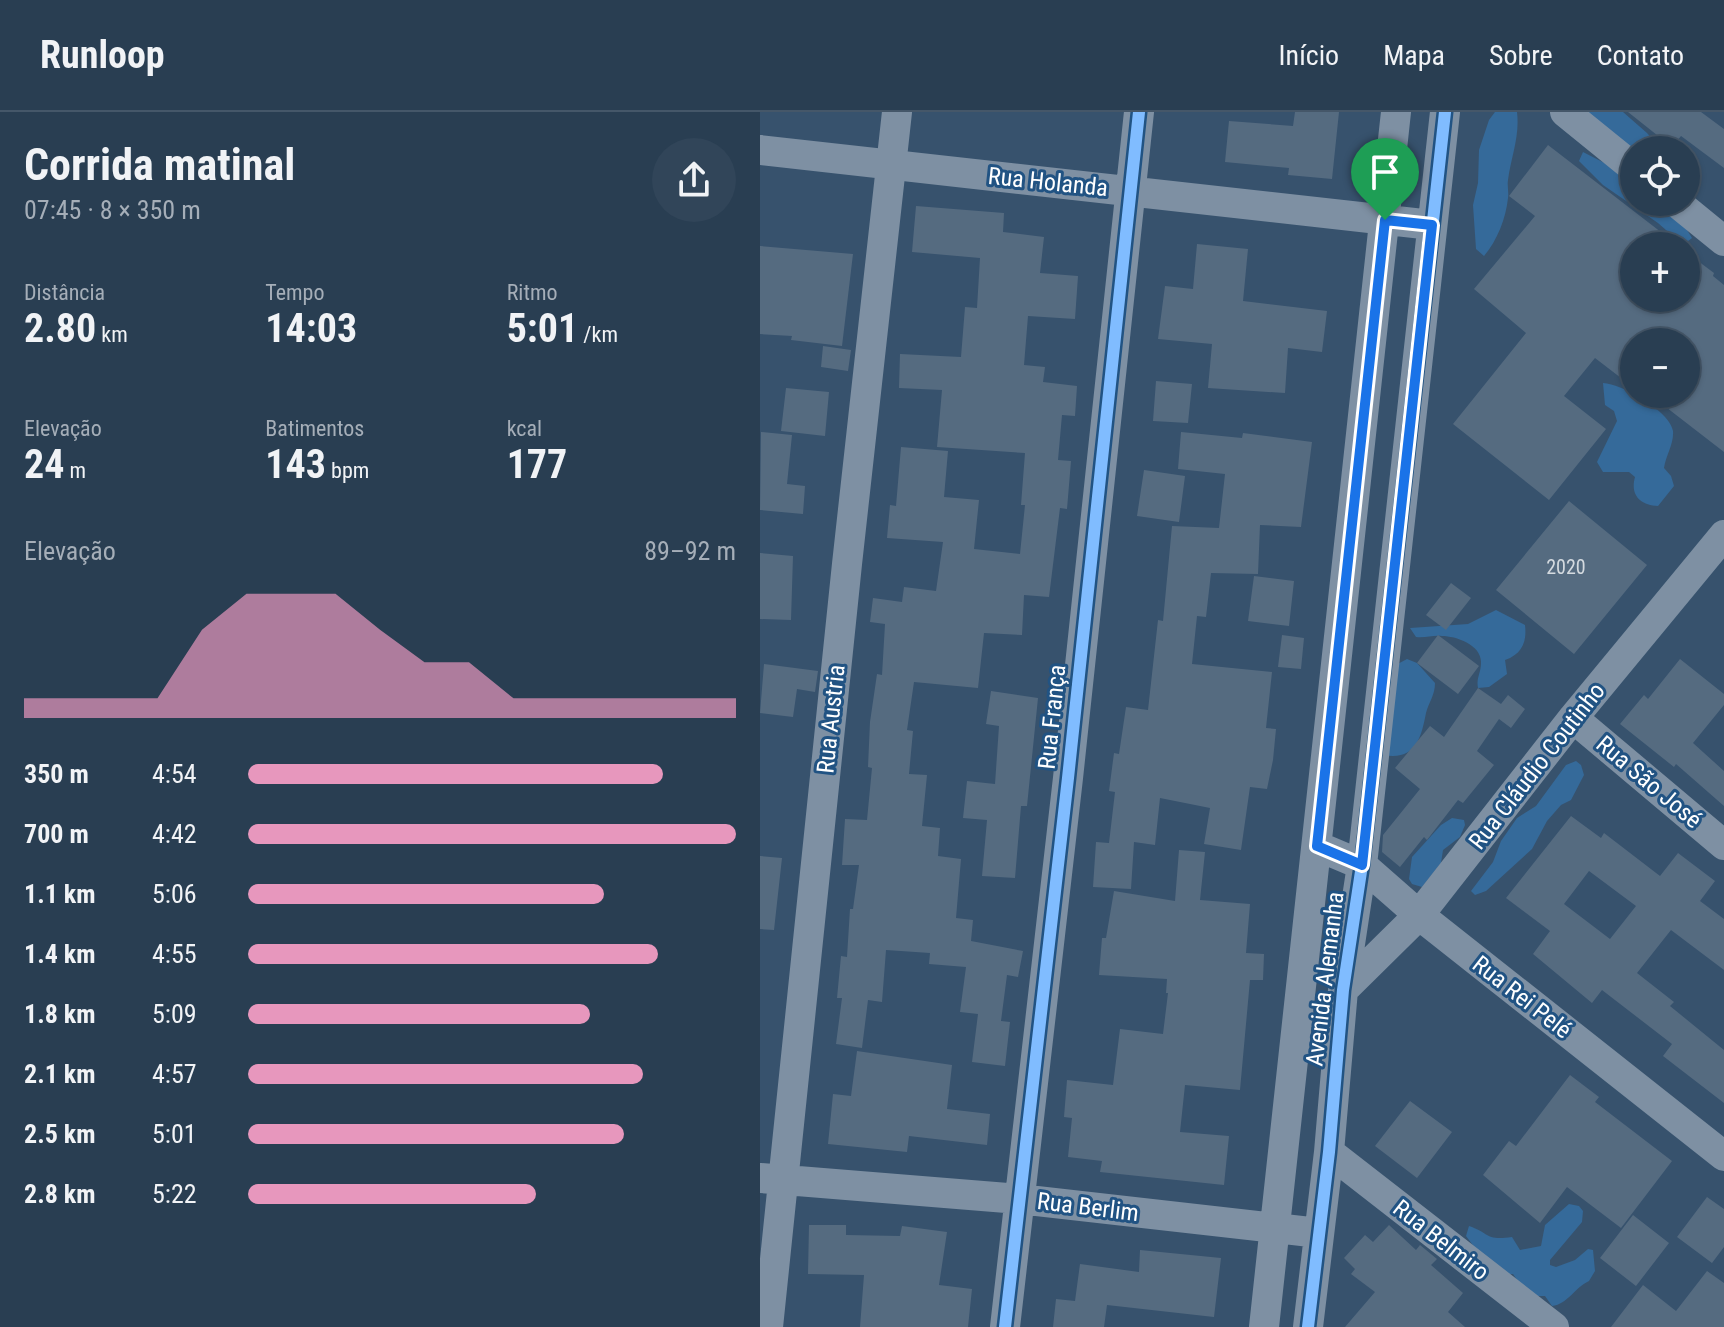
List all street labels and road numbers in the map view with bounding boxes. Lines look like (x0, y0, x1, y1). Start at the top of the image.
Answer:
street label: Rua Holanda (987, 162, 1109, 202)
street label: Rua Austria (811, 663, 851, 775)
street label: Rua França (1033, 663, 1071, 771)
street label: Rua Cláudio Coutinho (1463, 677, 1611, 855)
street label: Rua São José (1591, 730, 1707, 834)
street label: Avenida Alemanha (1300, 890, 1350, 1068)
street label: Rua Rei Pelé (1467, 950, 1577, 1044)
street label: Rua Berlim (1036, 1187, 1140, 1227)
street label: Rua Belmiro (1388, 1194, 1494, 1286)

